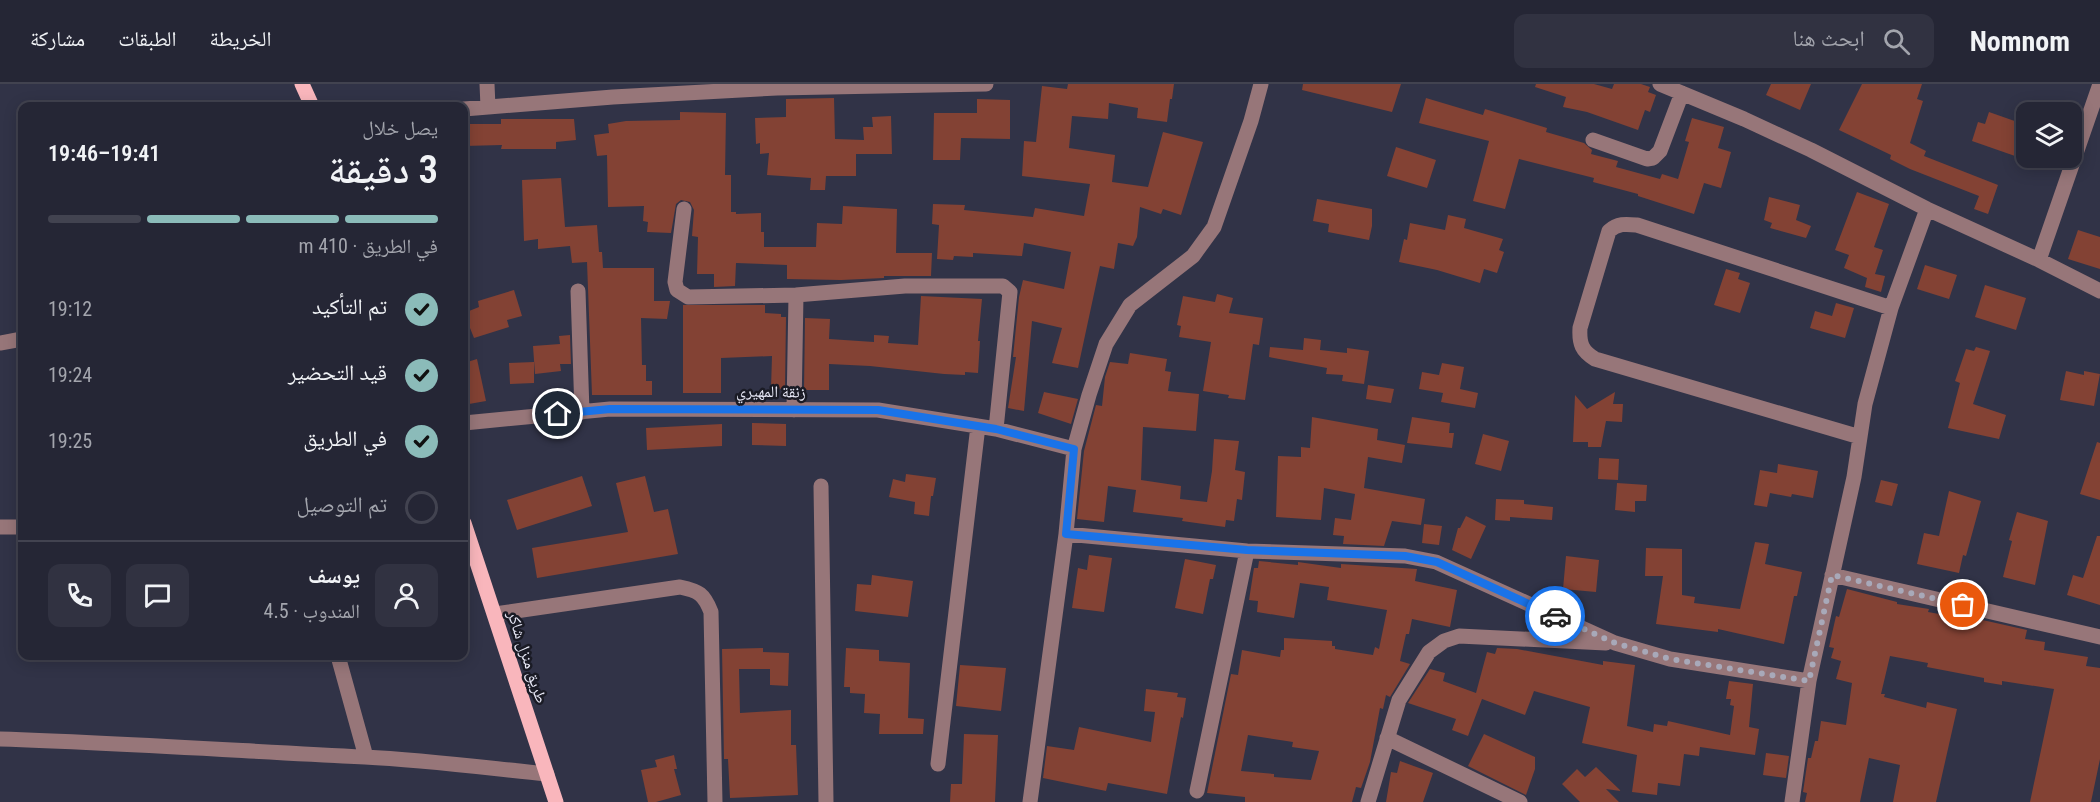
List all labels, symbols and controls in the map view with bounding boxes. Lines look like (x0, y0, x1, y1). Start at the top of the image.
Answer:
search box (1514, 14, 1934, 68)
icon: search (1880, 25, 1913, 58)
text: Nomnom (1970, 25, 2070, 58)
text: ابحث هنا (1793, 26, 1865, 51)
text: مشاركة (30, 27, 85, 51)
text: الطبقات (118, 27, 177, 51)
text: الخريطة (210, 27, 271, 51)
map controls (2016, 102, 2082, 168)
button: layers (2016, 102, 2082, 168)
text: يصل خلال (362, 116, 438, 140)
text: 19:41–19:46 (48, 141, 160, 166)
text: 3 دقيقة (328, 147, 438, 193)
text: في الطريق · 410 m (299, 234, 438, 258)
icon: check (405, 293, 438, 326)
text: تم التأكيد (312, 294, 387, 319)
text: 19:12 (48, 297, 92, 321)
icon: check (405, 359, 438, 392)
text: قيد التحضير (288, 360, 387, 385)
text: 19:24 (48, 363, 92, 387)
street label: زنقة المهيري (736, 381, 806, 405)
pin (532, 388, 583, 439)
icon: home (541, 397, 574, 430)
icon: check (405, 425, 438, 458)
text: في الطريق (303, 426, 387, 451)
text: 19:25 (48, 429, 92, 453)
text: تم التوصيل (296, 492, 387, 517)
text: يوسف (308, 563, 360, 588)
button: phone (48, 564, 111, 627)
button: chat (126, 564, 189, 627)
button: person (375, 564, 438, 627)
pin (1937, 579, 1988, 630)
courier (1525, 586, 1585, 646)
icon: bag (1946, 588, 1979, 621)
text: المندوب · 4.5 (264, 599, 360, 623)
icon: car (1539, 600, 1572, 633)
street label: طريق منزل شاكر (502, 608, 551, 706)

